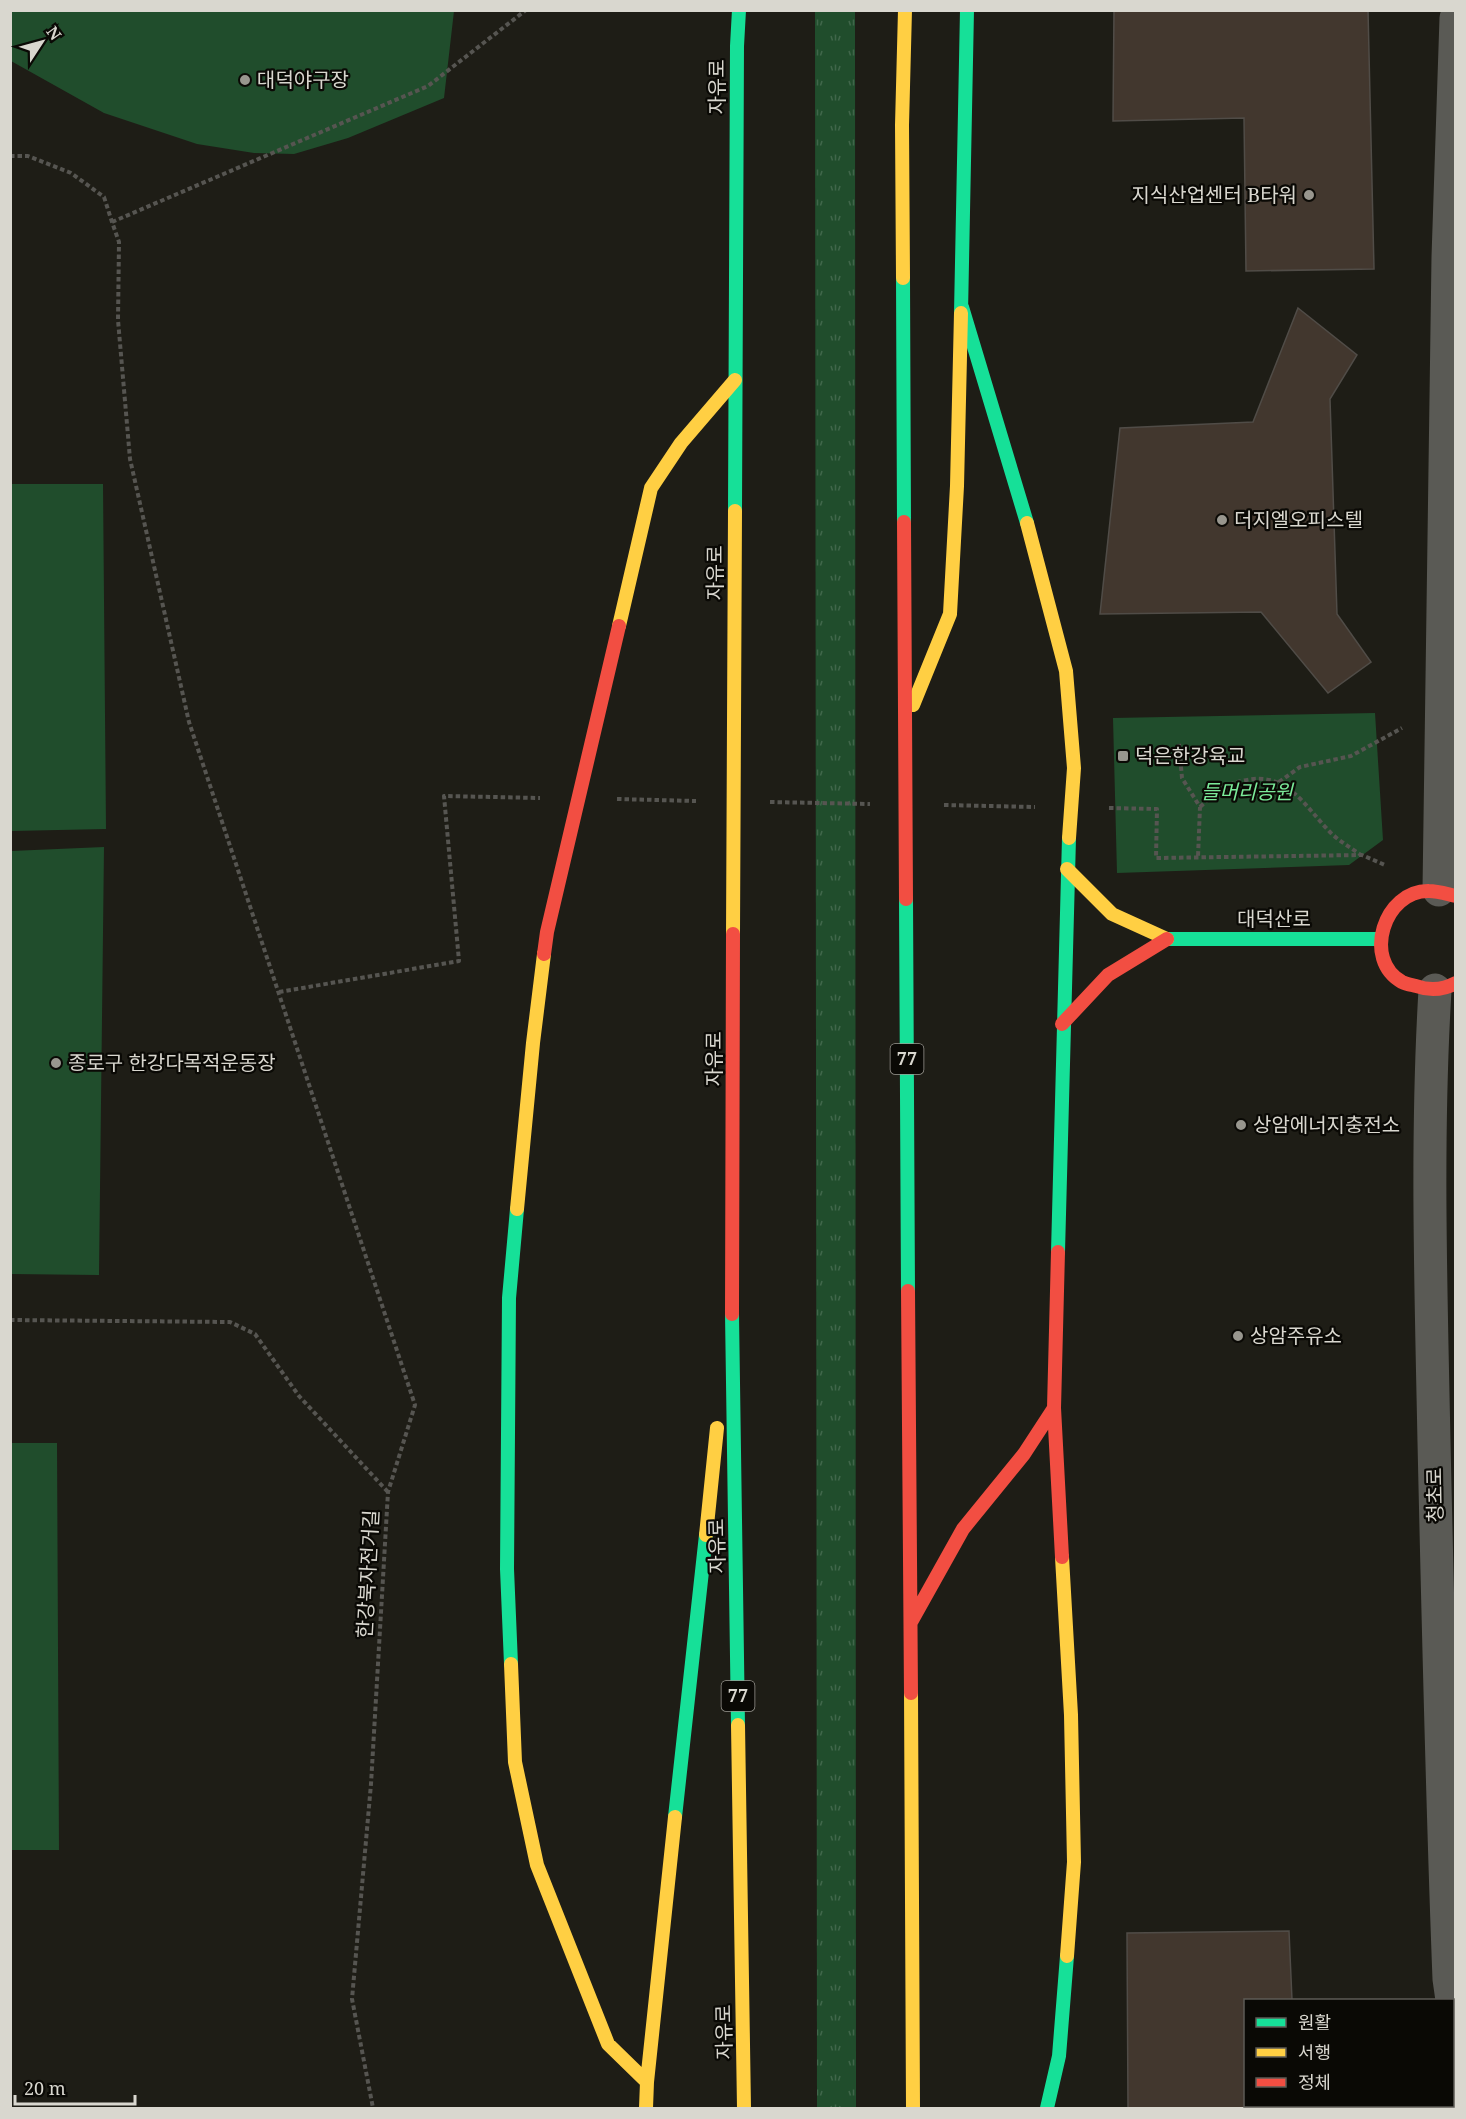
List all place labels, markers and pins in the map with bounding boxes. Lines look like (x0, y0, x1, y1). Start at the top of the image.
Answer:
place label: 대덕야구장 (257, 66, 349, 93)
marker: 대덕야구장 (238, 73, 252, 87)
place label: 지식산업센터 B타워 (1132, 181, 1297, 208)
marker: 지식산업센터 B타워 (1302, 188, 1316, 202)
place label: 더지엘오피스텔 (1234, 506, 1363, 533)
marker: 더지엘오피스텔 (1215, 513, 1229, 527)
place label: 덕은한강육교 (1135, 742, 1245, 769)
marker: 덕은한강육교 (1116, 749, 1130, 763)
place label: 종로구 한강다목적운동장 (68, 1049, 276, 1076)
marker: 종로구 한강다목적운동장 (49, 1056, 63, 1070)
place label: 상암에너지충전소 (1253, 1111, 1400, 1138)
marker: 상암에너지충전소 (1234, 1118, 1248, 1132)
place label: 상암주유소 (1250, 1322, 1342, 1349)
marker: 상암주유소 (1231, 1329, 1245, 1343)

